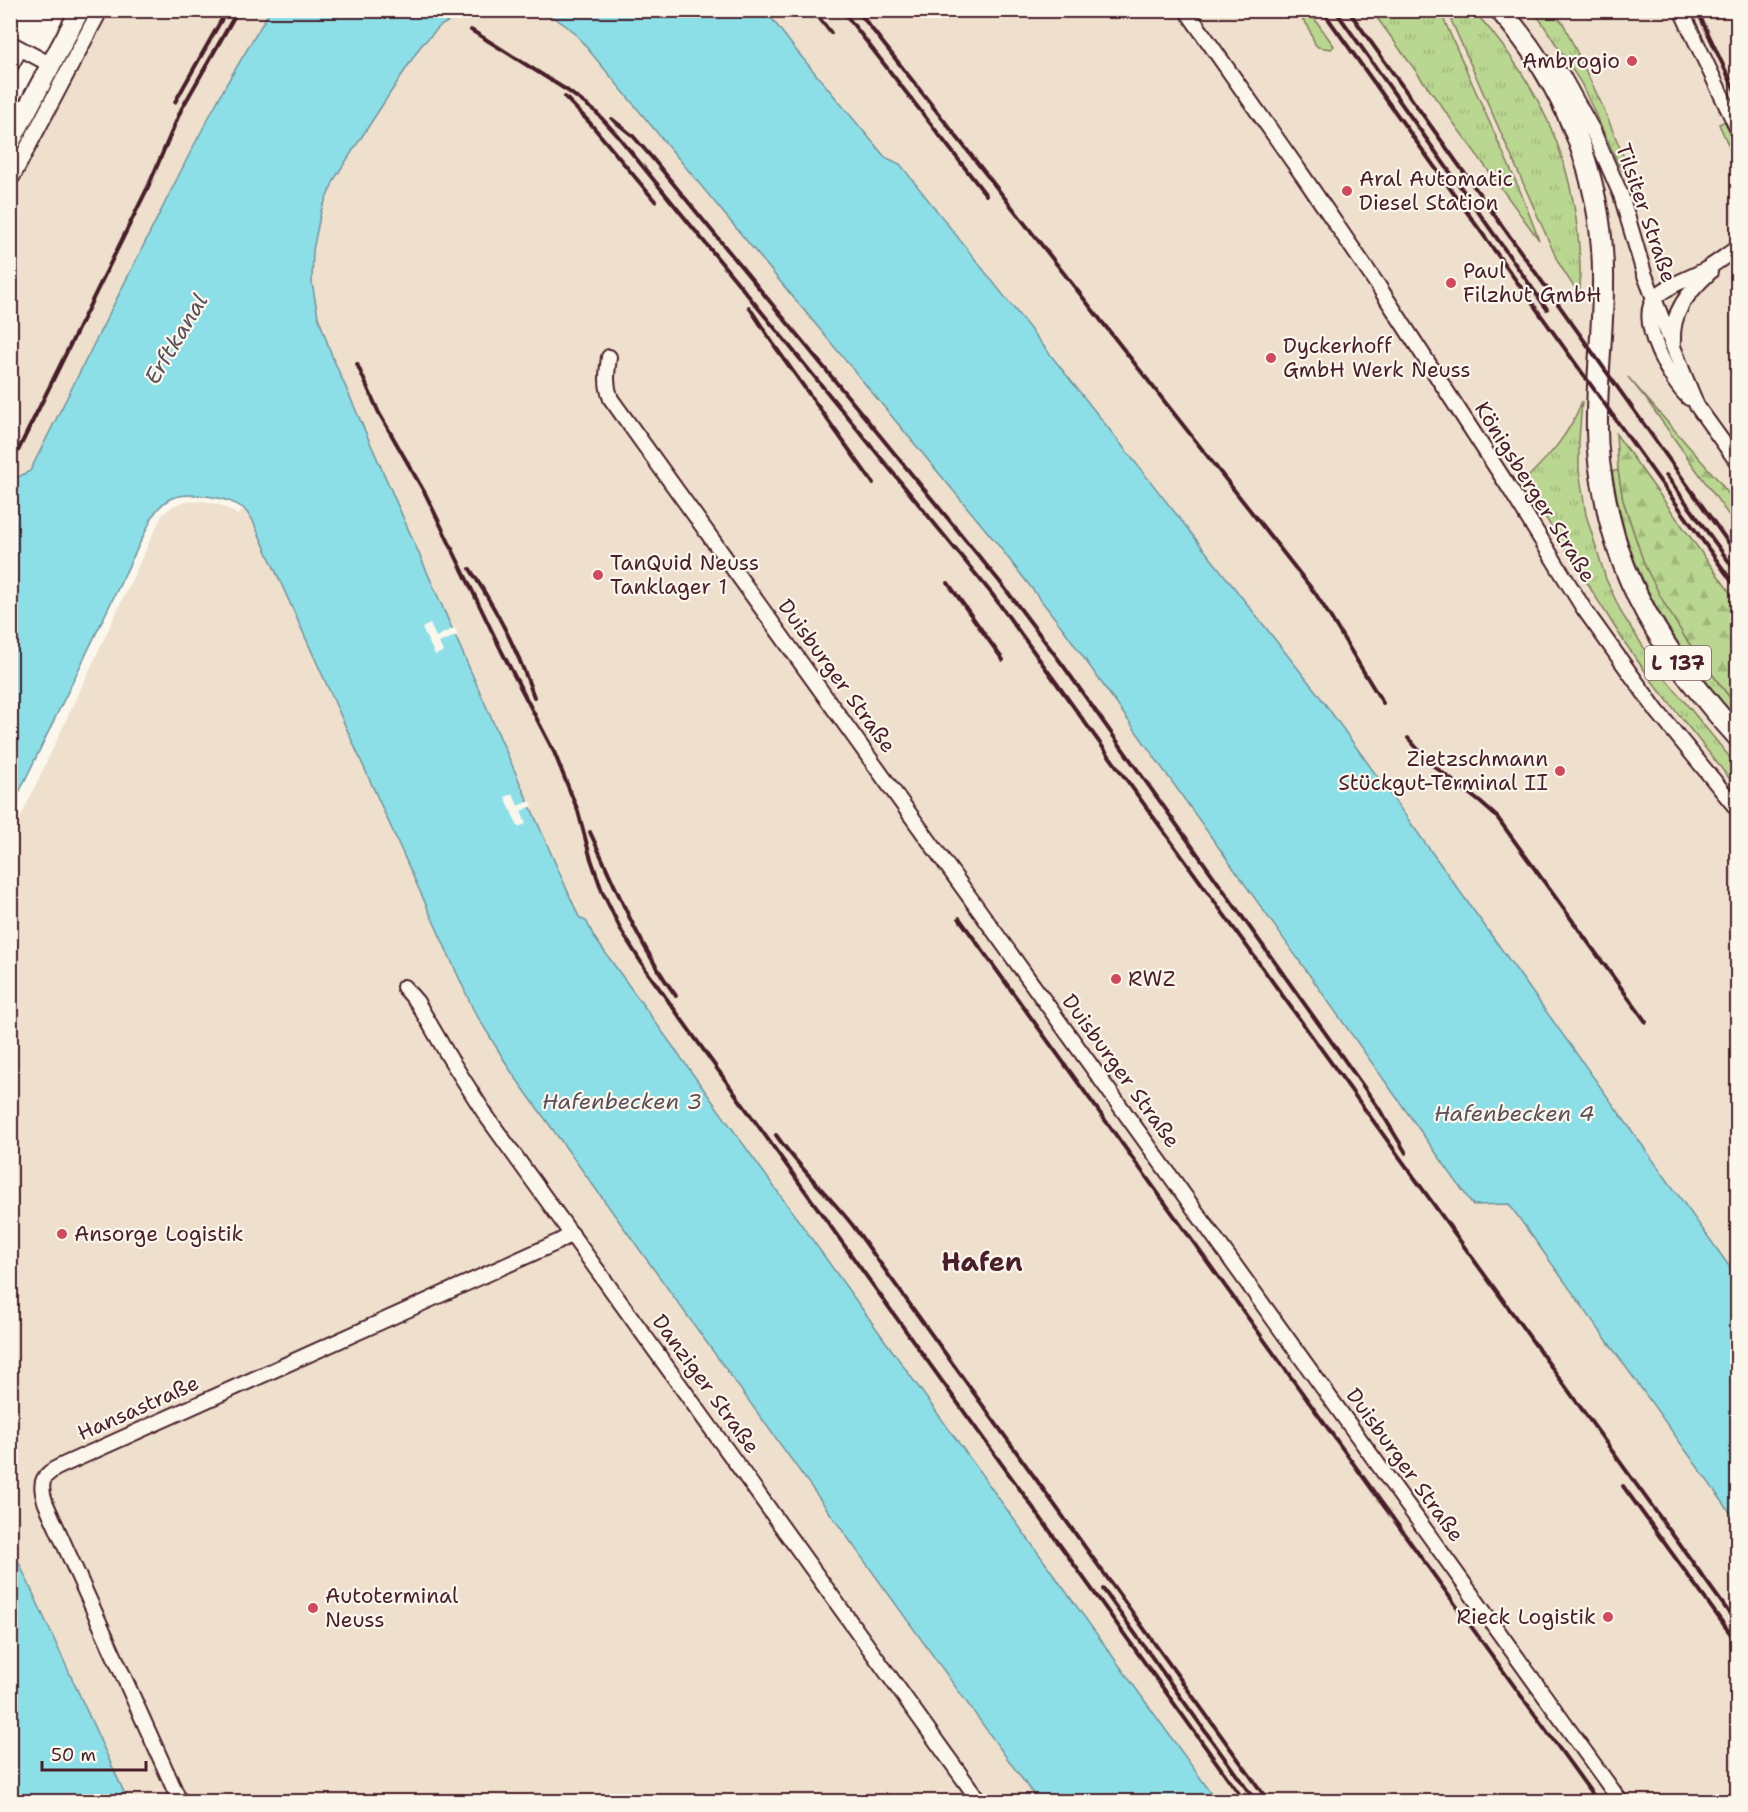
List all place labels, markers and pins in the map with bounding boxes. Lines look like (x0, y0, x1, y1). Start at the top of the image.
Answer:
place label: Ambrogio (1522, 47, 1620, 75)
marker: Ambrogio (1625, 54, 1639, 68)
place label: Aral Automatic Diesel Station (1359, 165, 1513, 217)
marker: Aral Automatic Diesel Station (1340, 184, 1354, 198)
place label: Paul Filzhut GmbH (1463, 257, 1602, 309)
marker: Paul Filzhut GmbH (1444, 276, 1458, 290)
place label: Dyckerhoff GmbH Werk Neuss (1283, 332, 1471, 384)
marker: Dyckerhoff GmbH Werk Neuss (1264, 351, 1278, 365)
place label: TanQuid Neuss Tanklager 1 (610, 549, 759, 601)
marker: TanQuid Neuss Tanklager 1 (591, 568, 605, 582)
place label: Zietzschmann Stückgut-Terminal II (1338, 745, 1548, 797)
marker: Zietzschmann Stückgut-Terminal II (1553, 764, 1567, 778)
place label: RWZ (1128, 965, 1176, 993)
marker: RWZ (1109, 972, 1123, 986)
place label: Ansorge Logistik (74, 1220, 244, 1248)
marker: Ansorge Logistik (55, 1227, 69, 1241)
place label: Autoterminal Neuss (325, 1582, 459, 1634)
marker: Autoterminal Neuss (306, 1601, 320, 1615)
place label: Rieck Logistik (1457, 1603, 1596, 1631)
marker: Rieck Logistik (1601, 1610, 1615, 1624)

